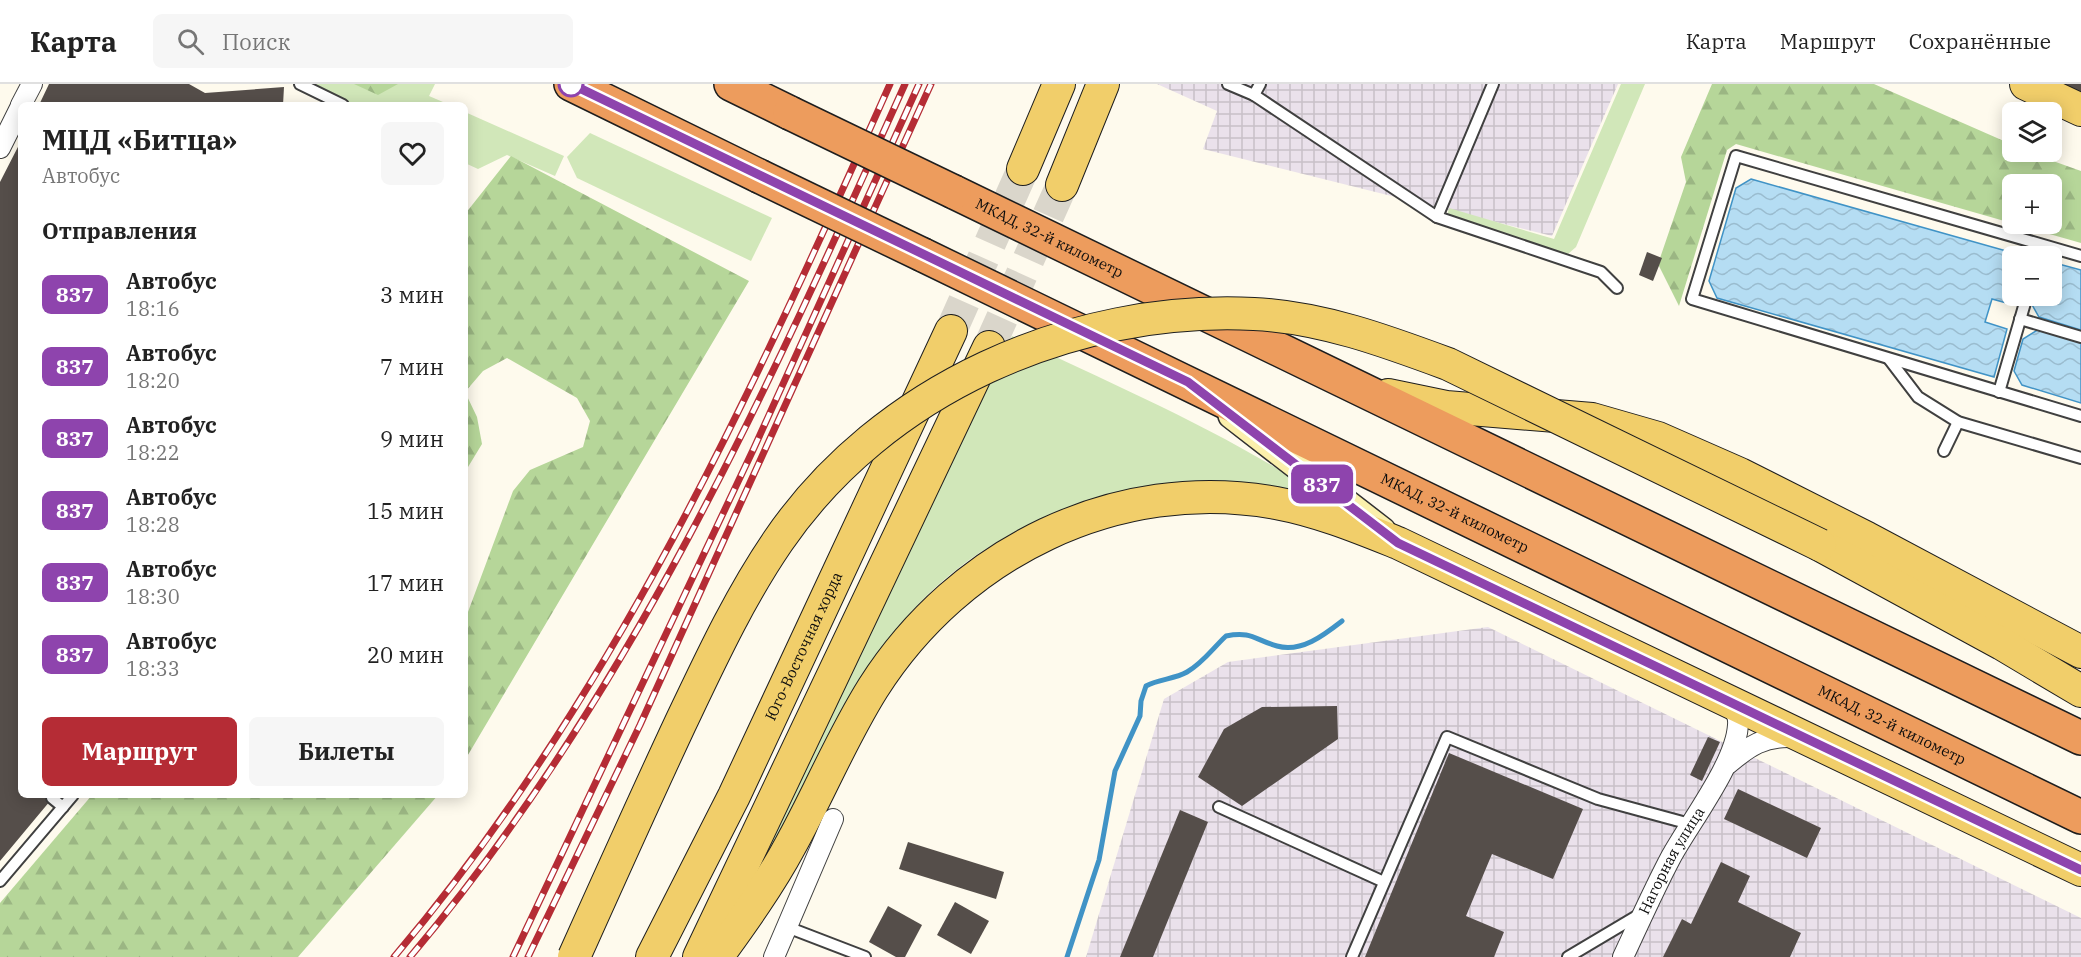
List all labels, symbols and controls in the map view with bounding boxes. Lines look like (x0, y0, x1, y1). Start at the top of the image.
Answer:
search box (153, 14, 573, 68)
text: Карта (30, 23, 117, 60)
icon: search (174, 25, 207, 58)
text: Поиск (222, 27, 290, 56)
text: Карта (1686, 27, 1747, 55)
text: Маршрут (1780, 27, 1876, 55)
text: Сохранённые (1909, 27, 2051, 55)
unlabelled marker (558, 71, 584, 97)
map controls (2002, 102, 2062, 306)
button: layers (2002, 102, 2062, 162)
text: МЦД «Битца» (42, 121, 237, 158)
button: heart (381, 122, 444, 185)
text: Автобус (42, 162, 120, 189)
button: + (2002, 174, 2062, 234)
street label: МКАД, 32-й километр (973, 194, 1127, 282)
text: Отправления (42, 216, 197, 245)
button: − (2002, 246, 2062, 306)
text: Автобус (126, 266, 217, 295)
text: 837 (56, 280, 94, 308)
text: 3 мин (380, 280, 444, 309)
text: 18:16 (126, 295, 180, 322)
text: Автобус (126, 338, 217, 367)
text: 837 (56, 352, 94, 380)
text: 7 мин (380, 352, 444, 381)
text: 18:20 (126, 367, 180, 394)
text: Автобус (126, 410, 217, 439)
text: 837 (56, 424, 94, 452)
text: 9 мин (380, 424, 444, 453)
text: 18:22 (126, 439, 180, 466)
line badge: 837 (1288, 464, 1356, 504)
street label: МКАД, 32-й километр (1378, 469, 1532, 557)
text: 837 (1303, 470, 1341, 498)
text: Автобус (126, 482, 217, 511)
text: 837 (56, 496, 94, 524)
text: 15 мин (367, 496, 444, 525)
text: 18:28 (126, 511, 180, 538)
text: Автобус (126, 554, 217, 583)
text: 837 (56, 568, 94, 596)
text: 17 мин (367, 568, 444, 597)
street label: Юго-Восточная хорда (761, 569, 846, 723)
text: 18:30 (126, 583, 180, 610)
text: Автобус (126, 626, 217, 655)
text: 837 (56, 640, 94, 668)
text: 20 мин (367, 640, 444, 669)
text: 18:33 (126, 655, 180, 682)
street label: МКАД, 32-й километр (1815, 681, 1969, 769)
button: Маршрут (42, 717, 237, 786)
button: Билеты (249, 717, 444, 786)
street label: Нагорная улица (1634, 803, 1708, 917)

